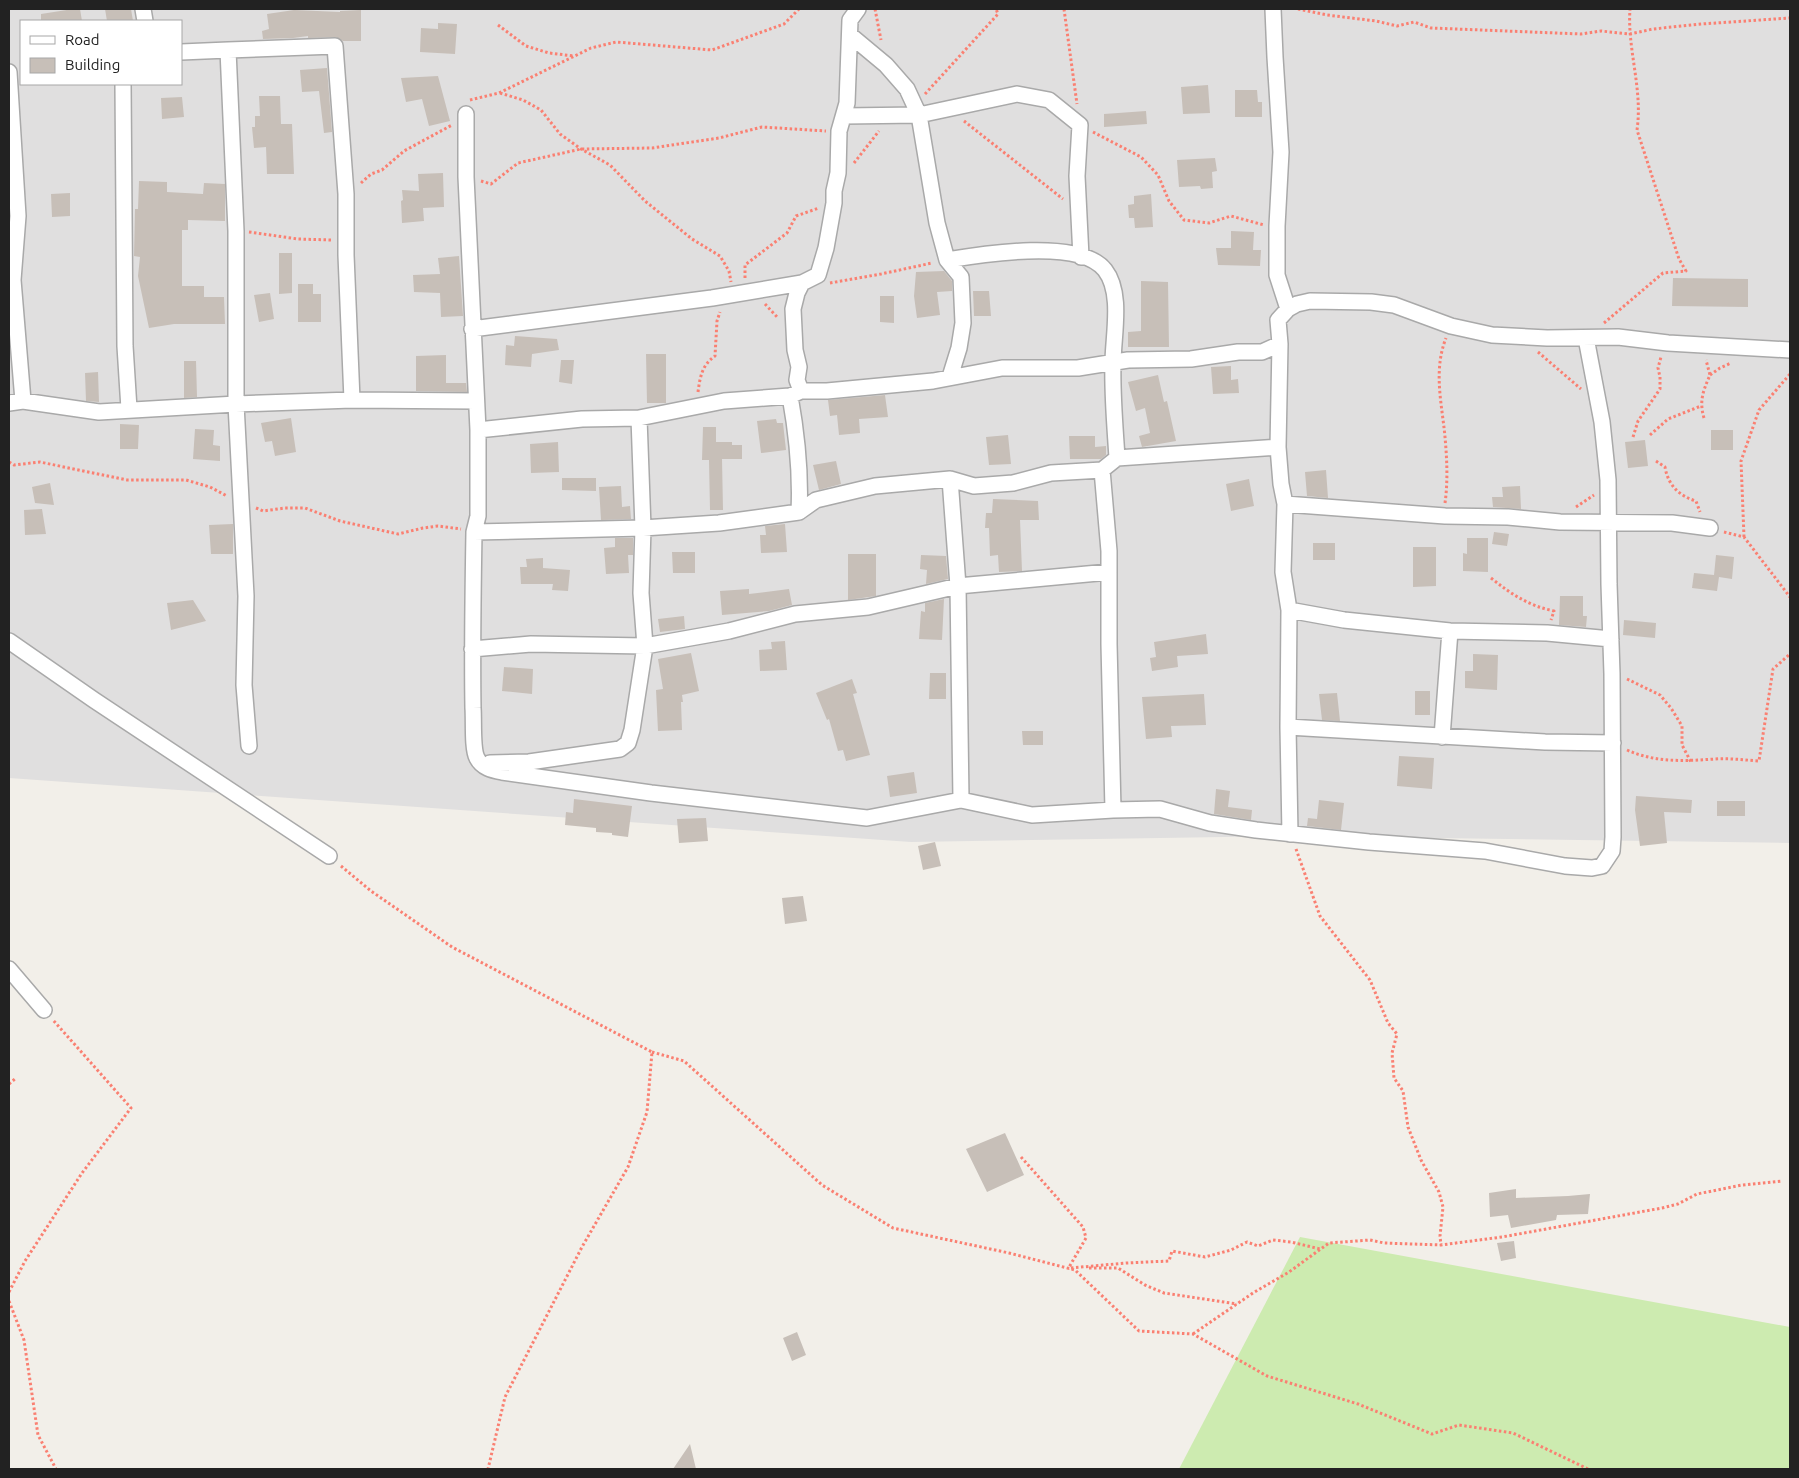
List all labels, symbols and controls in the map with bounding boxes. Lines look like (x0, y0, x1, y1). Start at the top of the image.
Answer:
legend (20, 20, 182, 85)
text: Road (65, 31, 100, 48)
text: Building (65, 56, 120, 73)

